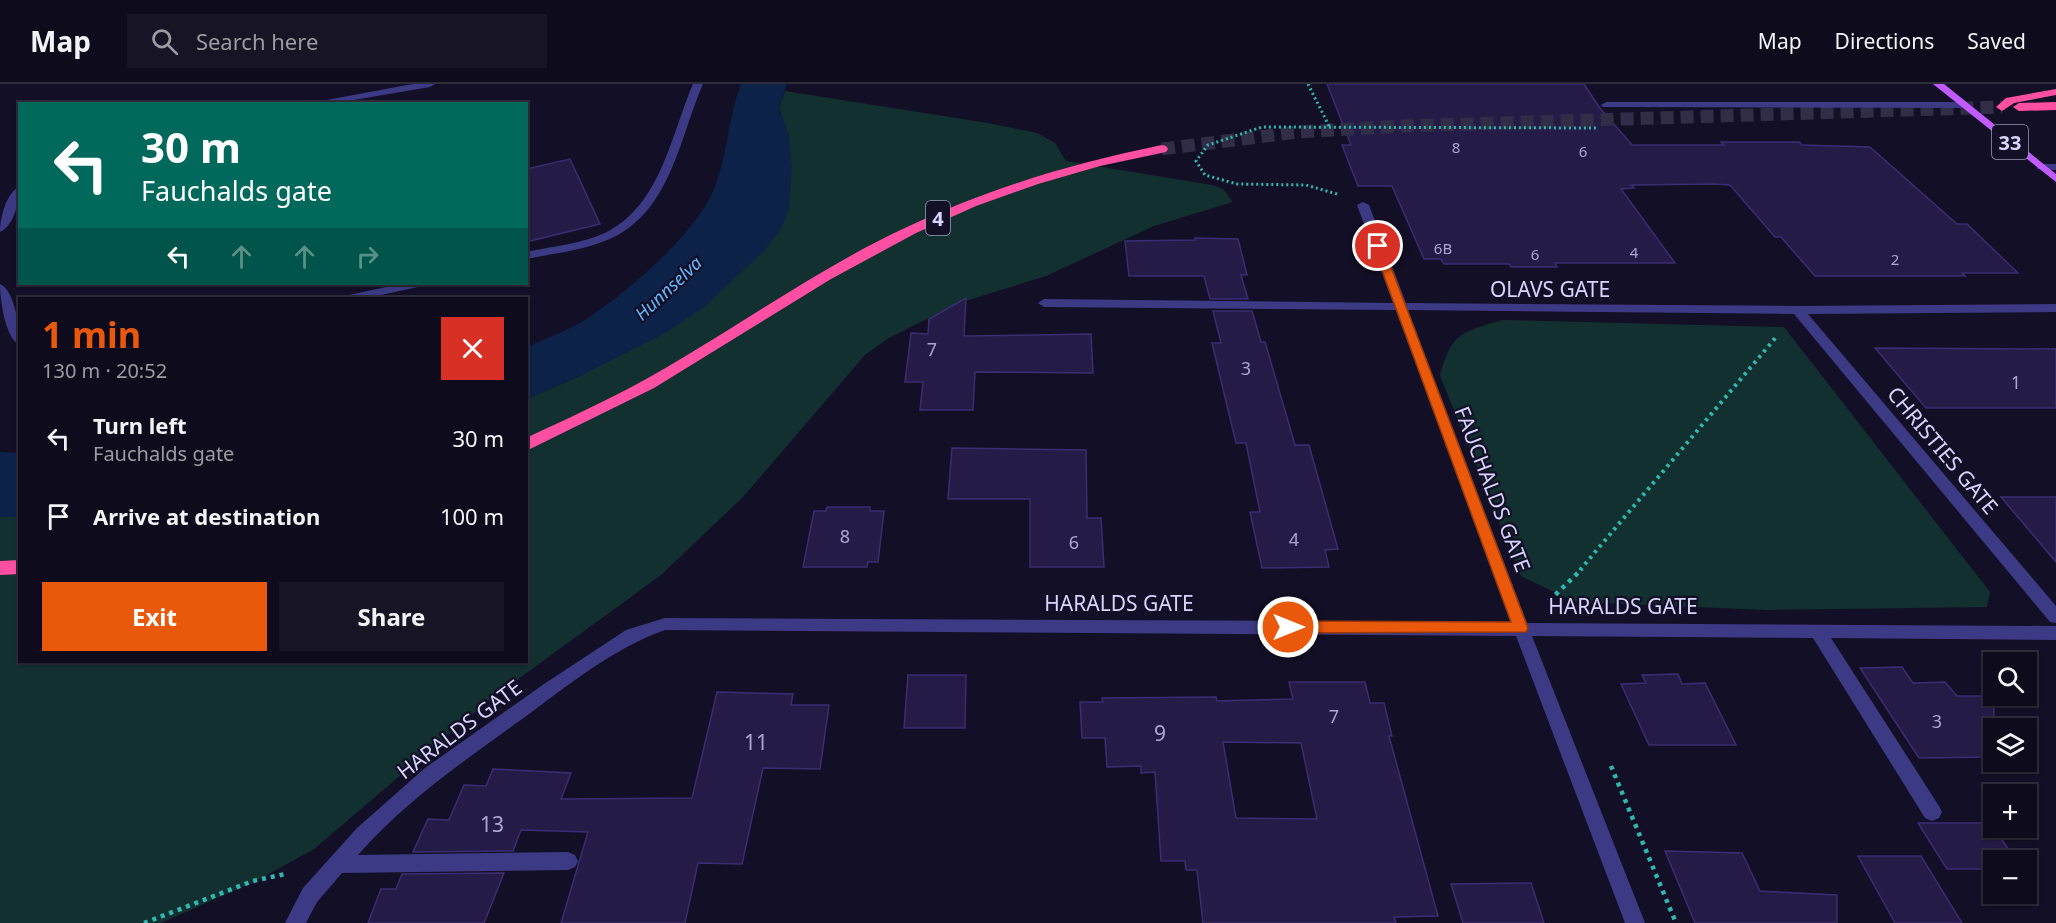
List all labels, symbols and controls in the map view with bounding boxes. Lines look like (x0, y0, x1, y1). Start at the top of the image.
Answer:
search box (127, 14, 547, 68)
text: Map (30, 22, 91, 60)
icon: search (148, 25, 181, 58)
text: Search here (196, 26, 318, 56)
text: Map (1758, 27, 1802, 55)
text: Directions (1835, 27, 1934, 55)
text: Saved (1967, 27, 2026, 55)
text: 30 m (141, 118, 241, 175)
road number: 33 (1992, 125, 2028, 159)
icon: left (42, 126, 120, 204)
house number: 8 (1452, 137, 1460, 157)
house number: 6 (1579, 141, 1587, 161)
text: Fauchalds gate (141, 172, 332, 209)
road number: 4 (926, 201, 950, 235)
pin (1352, 220, 1403, 271)
icon: arrive (1361, 229, 1394, 262)
house number: 6B (1434, 238, 1452, 258)
icon: left (162, 240, 195, 273)
icon: ahead (225, 240, 258, 273)
icon: ahead (288, 240, 321, 273)
icon: right (351, 240, 384, 273)
house number: 4 (1630, 242, 1639, 262)
house number: 6 (1531, 244, 1539, 264)
house number: 2 (1891, 249, 1899, 269)
water label: Hunnselva (629, 251, 707, 325)
street label: OLAVS GATE (1490, 275, 1610, 303)
text: 1 min (42, 310, 141, 359)
button: close (441, 317, 504, 380)
house number: 7 (927, 337, 937, 361)
house number: 3 (1241, 356, 1251, 380)
text: 130 m · 20:52 (42, 357, 167, 384)
house number: 1 (2011, 370, 2021, 394)
street label: CHRISTIES GATE (1881, 380, 2005, 520)
street label: FAUCHALDS GATE (1448, 402, 1538, 576)
text: Turn left (93, 410, 187, 440)
icon: left (42, 422, 75, 455)
text: 30 m (453, 423, 504, 453)
text: Fauchalds gate (93, 440, 234, 467)
icon: arrive (42, 500, 75, 533)
text: Arrive at destination (93, 501, 320, 531)
text: 100 m (440, 501, 504, 531)
house number: 8 (840, 524, 850, 548)
house number: 4 (1289, 527, 1299, 551)
house number: 6 (1069, 530, 1079, 554)
button: Exit (42, 582, 267, 651)
button: Share (279, 582, 504, 651)
street label: HARALDS GATE (1044, 589, 1194, 617)
street label: HARALDS GATE (1548, 592, 1698, 620)
position arrow (1256, 595, 1320, 659)
map controls (1983, 652, 2037, 904)
button: search (1983, 652, 2037, 706)
street label: HARALDS GATE (391, 673, 527, 785)
house number: 7 (1329, 704, 1339, 728)
house number: 3 (1932, 709, 1942, 733)
button: layers (1983, 718, 2037, 772)
house number: 9 (1154, 719, 1166, 747)
house number: 11 (744, 728, 768, 756)
button: + (1983, 784, 2037, 838)
house number: 13 (480, 810, 504, 838)
button: − (1983, 850, 2037, 904)

